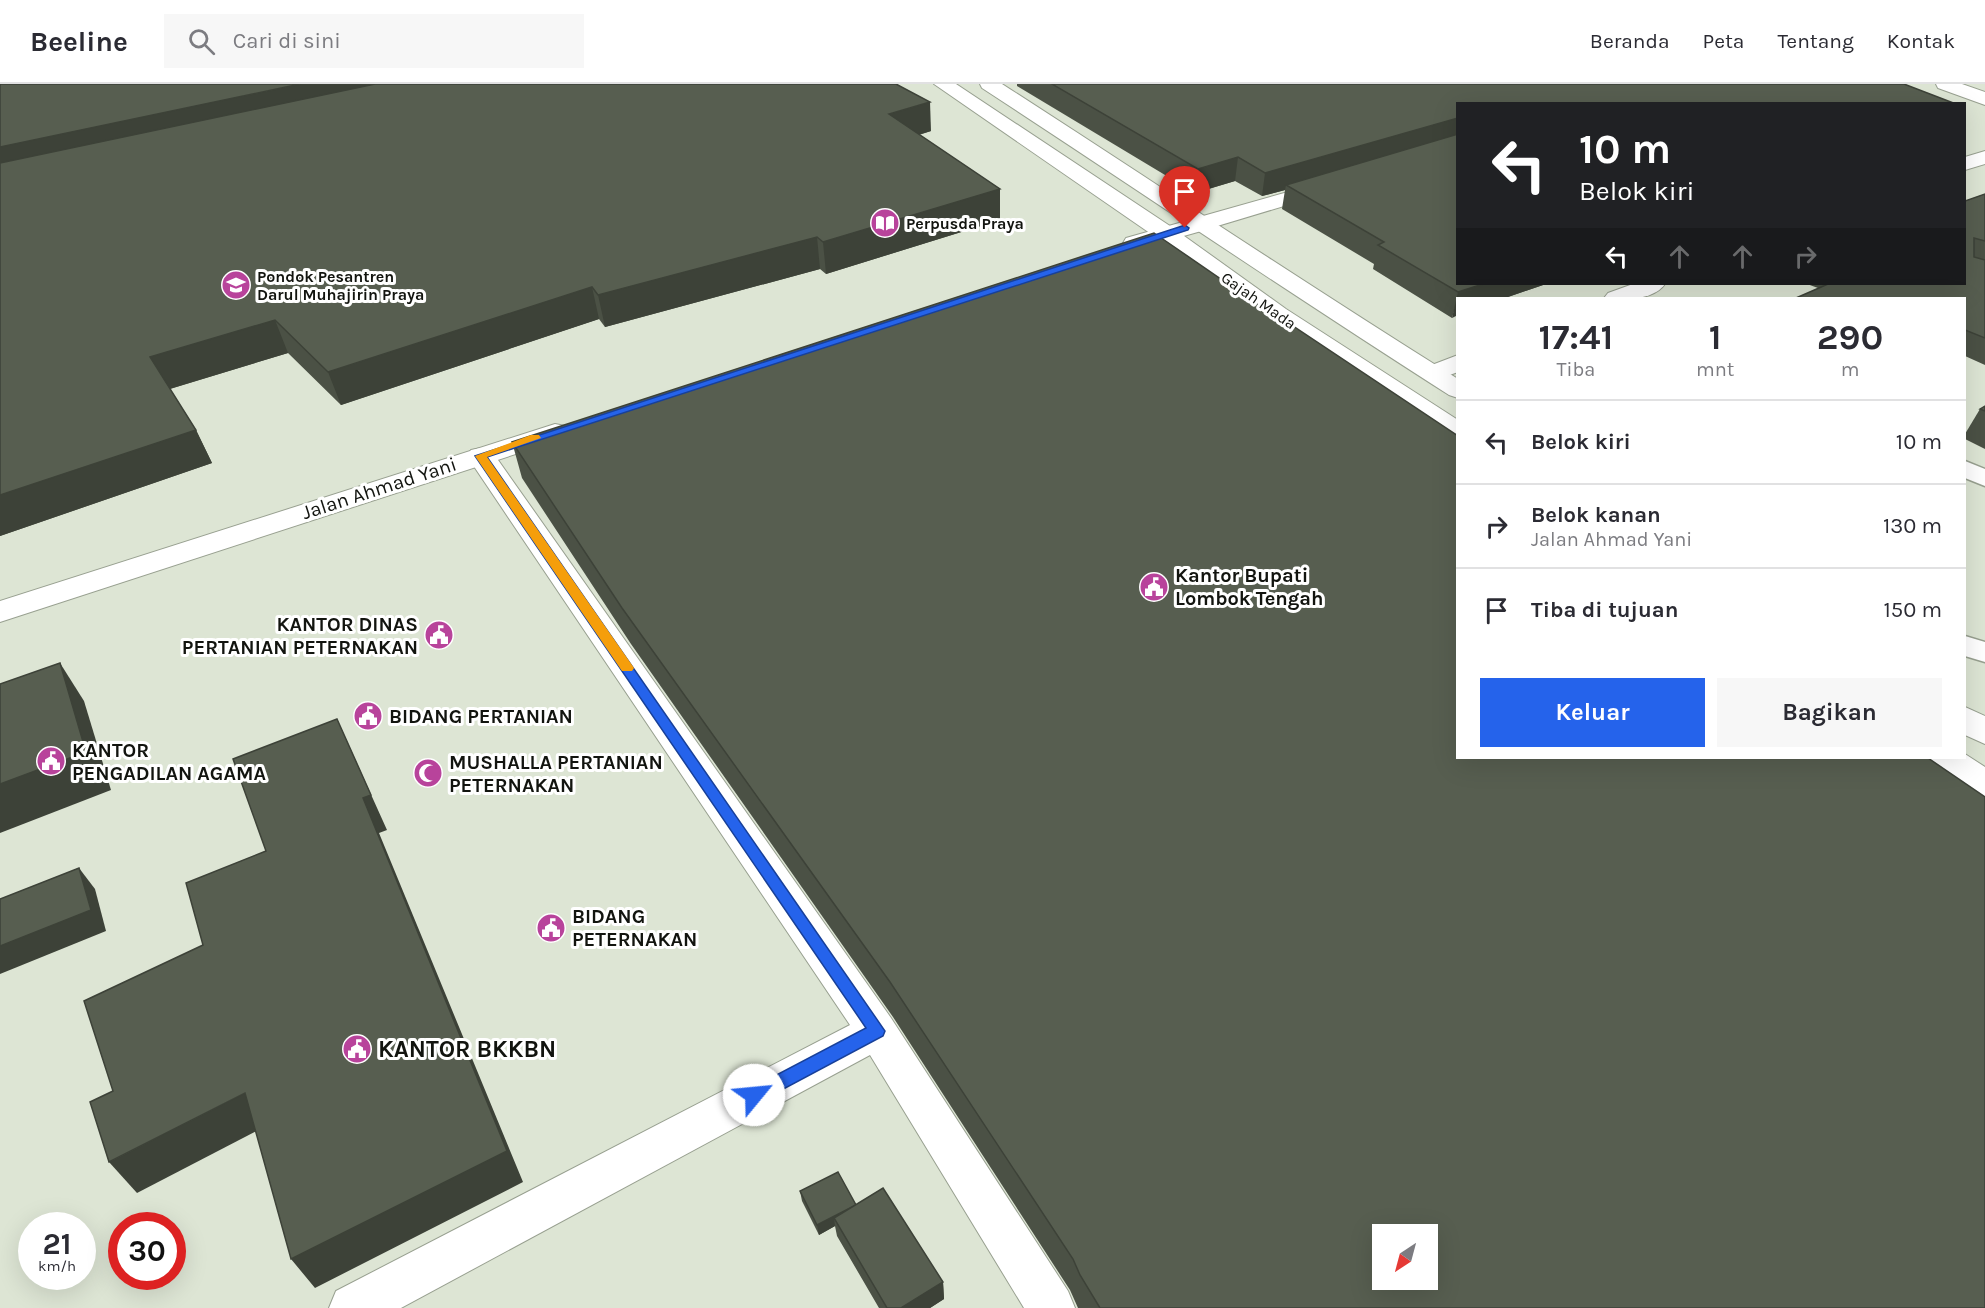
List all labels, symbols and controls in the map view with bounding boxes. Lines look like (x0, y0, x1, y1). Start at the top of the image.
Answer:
search box (164, 14, 584, 68)
text: Beeline (30, 25, 128, 58)
icon: search (185, 25, 218, 58)
text: Cari di sini (233, 28, 341, 54)
text: Beranda (1590, 29, 1670, 53)
text: Peta (1703, 29, 1744, 53)
text: Tentang (1777, 29, 1854, 53)
text: Kontak (1887, 29, 1955, 53)
text: 10 m (1579, 124, 1671, 174)
icon: left (1480, 126, 1558, 204)
pin (1159, 166, 1210, 228)
icon: arrive (1168, 175, 1201, 208)
text: Belok kiri (1579, 175, 1695, 207)
library icon: Perpusda Praya (869, 207, 901, 239)
place label: Perpusda Praya (906, 214, 1024, 233)
icon: left (1600, 240, 1633, 273)
icon: ahead (1663, 240, 1696, 273)
icon: ahead (1726, 240, 1759, 273)
icon: right (1789, 240, 1822, 273)
place label: Pondok Pesantren Darul Muhajirin Praya (257, 267, 424, 304)
street label: Gajah Mada (1218, 268, 1300, 333)
school or university icon: Pondok Pesantren Darul Muhajirin Praya (220, 269, 252, 301)
text: 17:41 (1539, 316, 1613, 358)
text: 1 (1709, 316, 1722, 358)
text: 290 (1817, 316, 1883, 358)
text: Tiba (1557, 358, 1595, 381)
text: mnt (1696, 358, 1734, 381)
text: m (1841, 358, 1859, 381)
icon: left (1480, 426, 1513, 459)
text: Belok kiri (1531, 429, 1631, 455)
text: 10 m (1896, 429, 1942, 455)
street label: Jalan Ahmad Yani (299, 453, 459, 524)
text: Belok kanan (1531, 502, 1661, 528)
icon: right (1480, 510, 1513, 543)
text: 130 m (1883, 513, 1942, 539)
text: Jalan Ahmad Yani (1531, 528, 1692, 551)
place label: Kantor Bupati Lombok Tengah (1175, 564, 1324, 610)
public building icon: Kantor Bupati Lombok Tengah (1138, 571, 1170, 603)
icon: arrive (1480, 594, 1513, 627)
text: Tiba di tujuan (1531, 597, 1678, 623)
text: 150 m (1883, 597, 1942, 623)
place label: KANTOR DINAS PERTANIAN PETERNAKAN (182, 613, 418, 659)
public building icon: KANTOR DINAS PERTANIAN PETERNAKAN (423, 619, 455, 651)
button: Keluar (1480, 678, 1705, 747)
button: Bagikan (1717, 678, 1942, 747)
public building icon: BIDANG PERTANIAN (352, 700, 384, 732)
place label: BIDANG PERTANIAN (389, 705, 573, 728)
place label: KANTOR PENGADILAN AGAMA (72, 739, 266, 785)
public building icon: KANTOR PENGADILAN AGAMA (35, 745, 67, 777)
place label: MUSHALLA PERTANIAN PETERNAKAN (449, 751, 663, 797)
mosque icon: MUSHALLA PERTANIAN PETERNAKAN (412, 757, 444, 789)
place label: BIDANG PETERNAKAN (572, 905, 697, 951)
public building icon: BIDANG PETERNAKAN (535, 912, 567, 944)
public building icon: KANTOR BKKBN (341, 1033, 373, 1065)
place label: KANTOR BKKBN (378, 1035, 556, 1063)
position arrow (722, 1063, 786, 1127)
speed limit sign: 30 (108, 1212, 186, 1290)
north arrow (1372, 1224, 1438, 1290)
map controls (1372, 1224, 1438, 1290)
text: 21 (43, 1226, 71, 1262)
text: km/h (38, 1257, 76, 1275)

